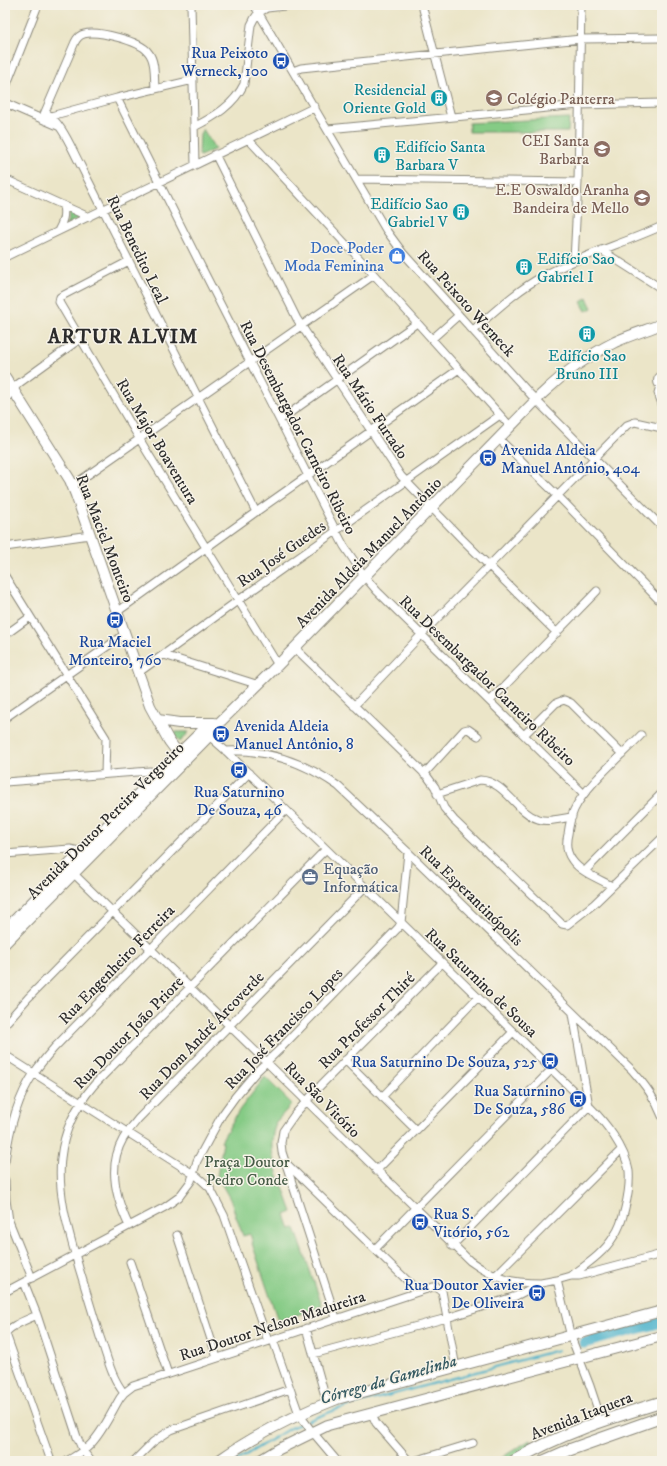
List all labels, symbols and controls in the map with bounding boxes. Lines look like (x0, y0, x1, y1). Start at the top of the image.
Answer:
place label: Rua Peixoto Werneck, 100 (180, 43, 268, 81)
bus stop icon: Rua Peixoto Werneck, 100 (271, 51, 291, 71)
place label: Residencial Oriente Gold (343, 80, 426, 118)
building icon: Residencial Oriente Gold (429, 88, 449, 108)
school or university icon: Colégio Panterra (484, 88, 504, 108)
place label: Colégio Panterra (507, 89, 615, 109)
place label: CEI Santa Barbara (522, 131, 589, 169)
place label: Edifício Santa Barbara V (395, 137, 485, 175)
school or university icon: CEI Santa Barbara (592, 139, 612, 159)
building icon: Edifício Santa Barbara V (372, 145, 392, 165)
place label: E.E Oswaldo Aranha Bandeira de Mello (495, 180, 629, 218)
school or university icon: E.E Oswaldo Aranha Bandeira de Mello (632, 188, 652, 208)
street label: Rua Benedito Leal (102, 192, 172, 307)
place label: Edifício Sao Gabriel V (370, 194, 449, 232)
building icon: Edifício Sao Gabriel V (451, 202, 471, 222)
place label: Doce Poder Moda Feminina (284, 238, 384, 276)
shop icon: Doce Poder Moda Feminina (387, 246, 407, 266)
street label: Rua Peixoto Werneck (413, 246, 519, 361)
place label: Edifício Sao Gabriel I (537, 249, 615, 287)
building icon: Edifício Sao Gabriel I (514, 257, 534, 277)
street label: Rua Desembargador Carneiro Ribeiro (235, 317, 361, 538)
building icon: Edifício Sao Bruno III (577, 324, 597, 344)
district label: ARTUR ALVIM (47, 325, 198, 350)
place label: Edifício Sao Bruno III (548, 346, 626, 384)
street label: Rua Mário Furtado (328, 350, 413, 463)
street label: Rua Major Boaventura (112, 375, 203, 508)
place label: Avenida Aldeia Manuel Antônio, 404 (501, 440, 640, 478)
bus stop icon: Avenida Aldeia Manuel Antônio, 404 (478, 448, 498, 468)
street label: Rua Maciel Monteiro (71, 471, 139, 606)
street label: Avenida Aldeia Manuel Antônio (291, 473, 446, 632)
street label: Rua José Guedes (234, 516, 330, 592)
street label: Rua Desembargador Carneiro Ribeiro (395, 591, 580, 771)
bus stop icon: Rua Maciel Monteiro, 760 (105, 610, 125, 630)
place label: Rua Maciel Monteiro, 760 (68, 632, 162, 670)
place label: Avenida Aldeia Manuel Antônio, 8 (234, 716, 354, 754)
bus stop icon: Avenida Aldeia Manuel Antônio, 8 (211, 724, 231, 744)
street label: Avenida Doutor Pereira Vergueiro (23, 738, 189, 904)
bus stop icon: Rua Saturnino De Souza, 46 (229, 760, 249, 780)
place label: Rua Saturnino De Souza, 46 (193, 782, 285, 820)
street label: Rua Esperantinópolis (415, 841, 527, 950)
place label: Equação Informática (323, 859, 399, 897)
office icon: Equação Informática (300, 867, 320, 887)
street label: Rua Engenheiro Ferreira (54, 901, 179, 1029)
street label: Rua Saturnino de Sousa (421, 924, 542, 1042)
street label: Rua José Francisco Lopes (220, 964, 347, 1094)
street label: Rua Dom André Arcoverde (135, 967, 269, 1104)
street label: Rua Professor Thiré (314, 968, 419, 1073)
street label: Rua Doutor João Priore (69, 972, 188, 1094)
bus stop icon: Rua Saturnino De Souza, 525 (540, 1051, 560, 1071)
place label: Rua Saturnino De Souza, 525 (351, 1052, 537, 1072)
street label: Rua São Vitório (280, 1057, 365, 1142)
place label: Rua Saturnino De Souza, 586 (473, 1081, 566, 1119)
bus stop icon: Rua Saturnino De Souza, 586 (568, 1089, 588, 1109)
park label: Praça Doutor Pedro Conde (204, 1152, 290, 1190)
place label: Rua S. Vitório, 562 (432, 1204, 510, 1242)
bus stop icon: Rua S. Vitório, 562 (410, 1212, 430, 1232)
place label: Rua Doutor Xavier De Oliveira (404, 1275, 524, 1313)
bus stop icon: Rua Doutor Xavier De Oliveira (527, 1283, 547, 1303)
street label: Rua Doutor Nelson Madureira (177, 1286, 368, 1365)
water label: Córrego da Gamelinha (317, 1350, 459, 1410)
street label: Avenida Itaquera (528, 1387, 635, 1445)

